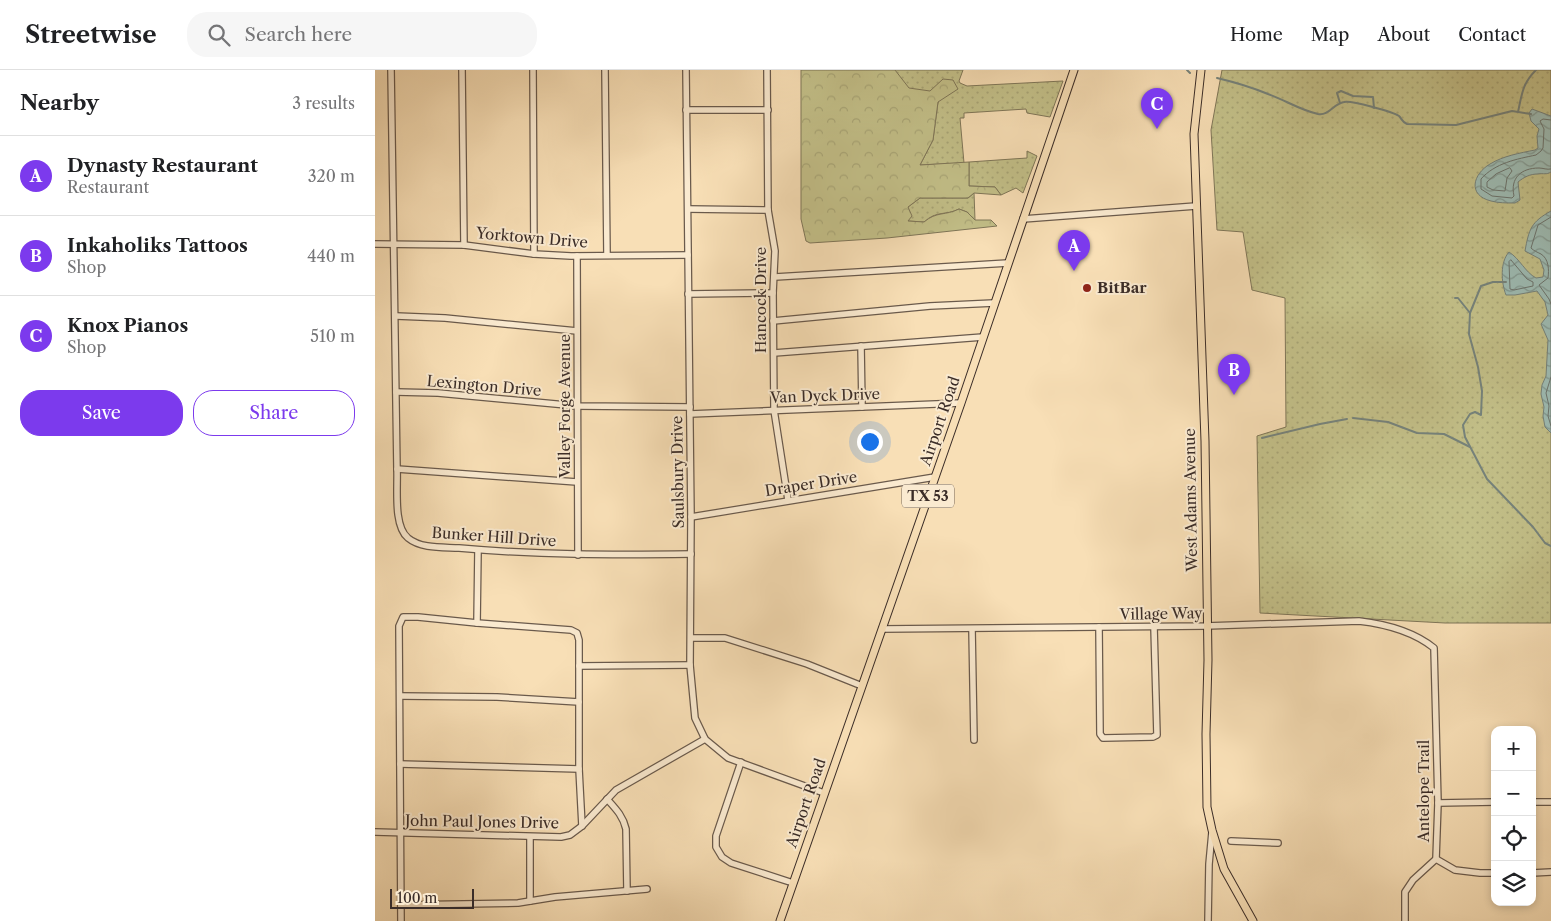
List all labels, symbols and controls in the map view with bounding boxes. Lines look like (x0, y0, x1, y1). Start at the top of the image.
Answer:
search box (187, 12, 537, 57)
text: Streetwise (25, 20, 157, 49)
icon: search (205, 21, 233, 49)
text: Search here (245, 23, 352, 46)
text: Home (1230, 24, 1283, 46)
text: Map (1311, 24, 1349, 46)
text: About (1377, 24, 1430, 46)
text: Contact (1458, 24, 1526, 46)
pin: C (1141, 88, 1173, 129)
text: Nearby (20, 90, 99, 115)
text: 3 results (292, 93, 355, 113)
text: Dynasty Restaurant (67, 154, 258, 177)
text: A (30, 166, 42, 186)
text: 320 m (308, 166, 355, 186)
text: Restaurant (67, 177, 149, 197)
street label: Yorktown Drive (474, 223, 589, 252)
pin: A (1058, 230, 1090, 271)
text: Inkaholiks Tattoos (67, 234, 248, 257)
text: B (30, 246, 42, 266)
text: 440 m (307, 246, 355, 266)
street label: Hancock Drive (751, 247, 770, 353)
text: Shop (67, 257, 106, 277)
place label: BitBar (1097, 278, 1147, 297)
marker: BitBar (1081, 282, 1093, 294)
text: Knox Pianos (67, 314, 188, 337)
text: C (30, 326, 42, 346)
text: 510 m (310, 326, 355, 346)
street label: Valley Forge Avenue (555, 334, 574, 479)
text: Shop (67, 337, 106, 357)
pin: B (1218, 354, 1250, 395)
street label: Lexington Drive (426, 371, 542, 400)
street label: Airport Road (915, 374, 964, 469)
street label: Van Dyck Drive (769, 384, 880, 407)
button: Save (20, 390, 183, 436)
button: Share (193, 390, 355, 436)
street label: Saulsbury Drive (667, 416, 688, 528)
street label: West Adams Avenue (1180, 428, 1201, 573)
your location (857, 429, 883, 455)
street label: Draper Drive (764, 467, 858, 500)
road number: TX 53 (902, 484, 954, 508)
street label: Bunker Hill Drive (431, 523, 557, 550)
street label: Village Way (1118, 603, 1203, 624)
map controls (1491, 726, 1536, 906)
button: + (1491, 726, 1536, 771)
street label: Antelope Trail (1414, 739, 1433, 843)
street label: Airport Road (781, 756, 830, 851)
button: − (1491, 771, 1536, 816)
street label: John Paul Jones Drive (403, 811, 559, 832)
button: locate (1491, 816, 1536, 861)
button: layers (1491, 861, 1536, 906)
scale bar (390, 886, 474, 909)
text: 100 m (397, 889, 437, 907)

